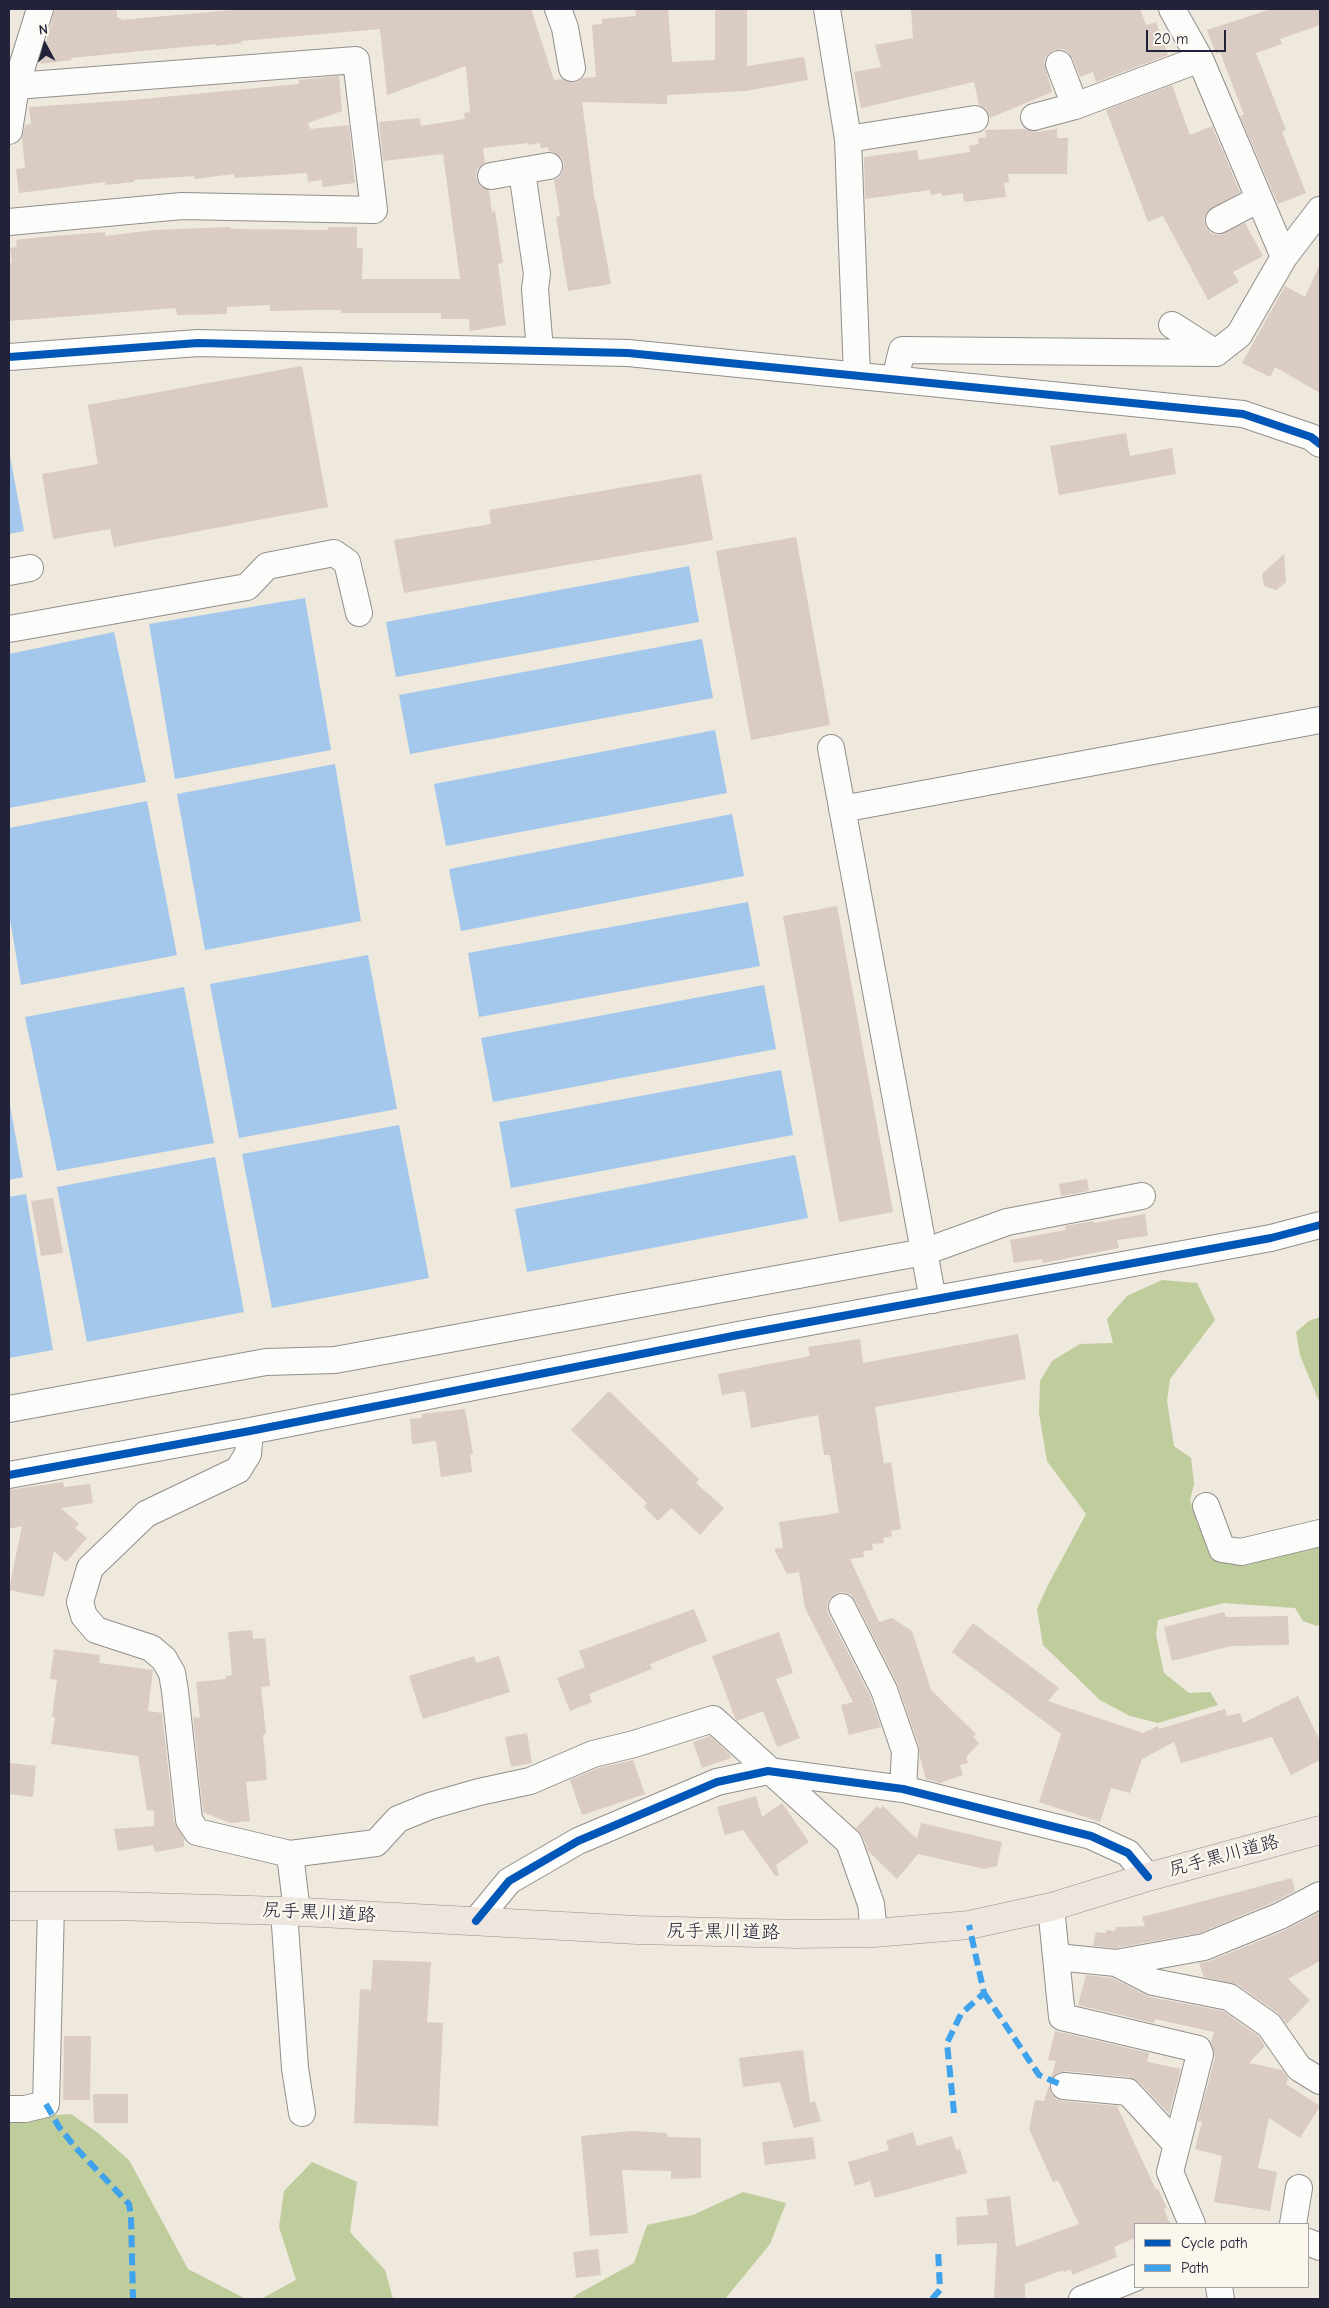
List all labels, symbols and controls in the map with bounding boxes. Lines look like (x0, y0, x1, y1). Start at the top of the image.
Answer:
north arrow (20, 20, 70, 70)
scale bar (1149, 20, 1229, 52)
text: N (38, 21, 49, 39)
text: 20 m (1154, 30, 1188, 48)
street label: 尻手黒川道路 (1166, 1830, 1282, 1882)
street label: 尻手黒川道路 (261, 1899, 377, 1927)
street label: 尻手黒川道路 (666, 1920, 780, 1944)
legend (1134, 2223, 1309, 2288)
text: Cycle path (1181, 2234, 1248, 2252)
text: Path (1181, 2259, 1209, 2277)

